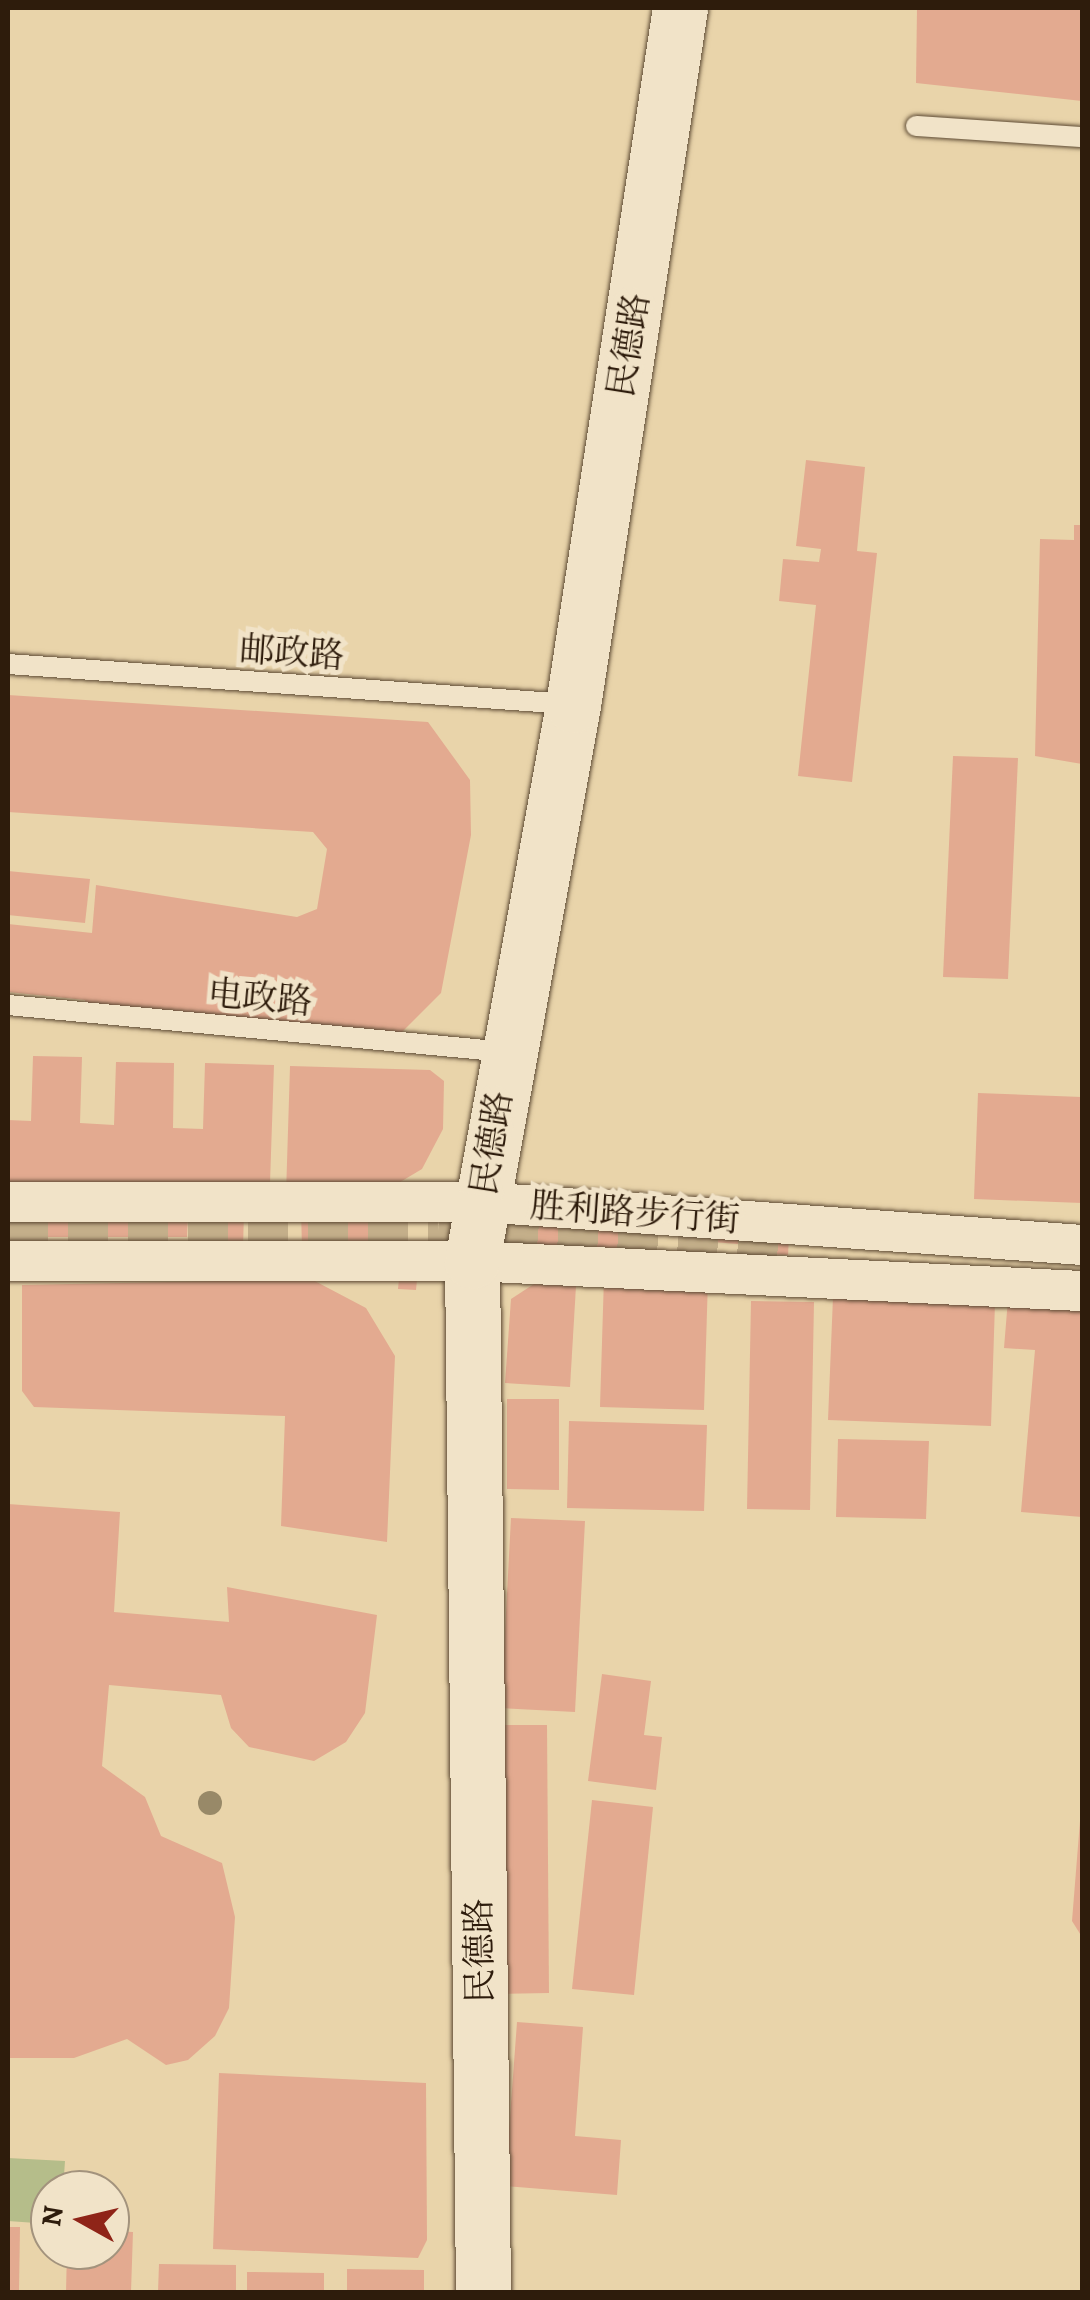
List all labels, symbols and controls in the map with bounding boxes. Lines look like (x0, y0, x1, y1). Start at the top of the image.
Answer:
street label: 民德路 (599, 290, 657, 400)
street label: 邮政路 (238, 627, 346, 677)
street label: 电政路 (206, 972, 314, 1022)
street label: 民德路 (462, 1088, 520, 1198)
street label: 胜利路步行街 (529, 1184, 741, 1240)
street label: 民德路 (457, 1898, 501, 2004)
north arrow (30, 2170, 130, 2270)
text: N (32, 2203, 73, 2229)

